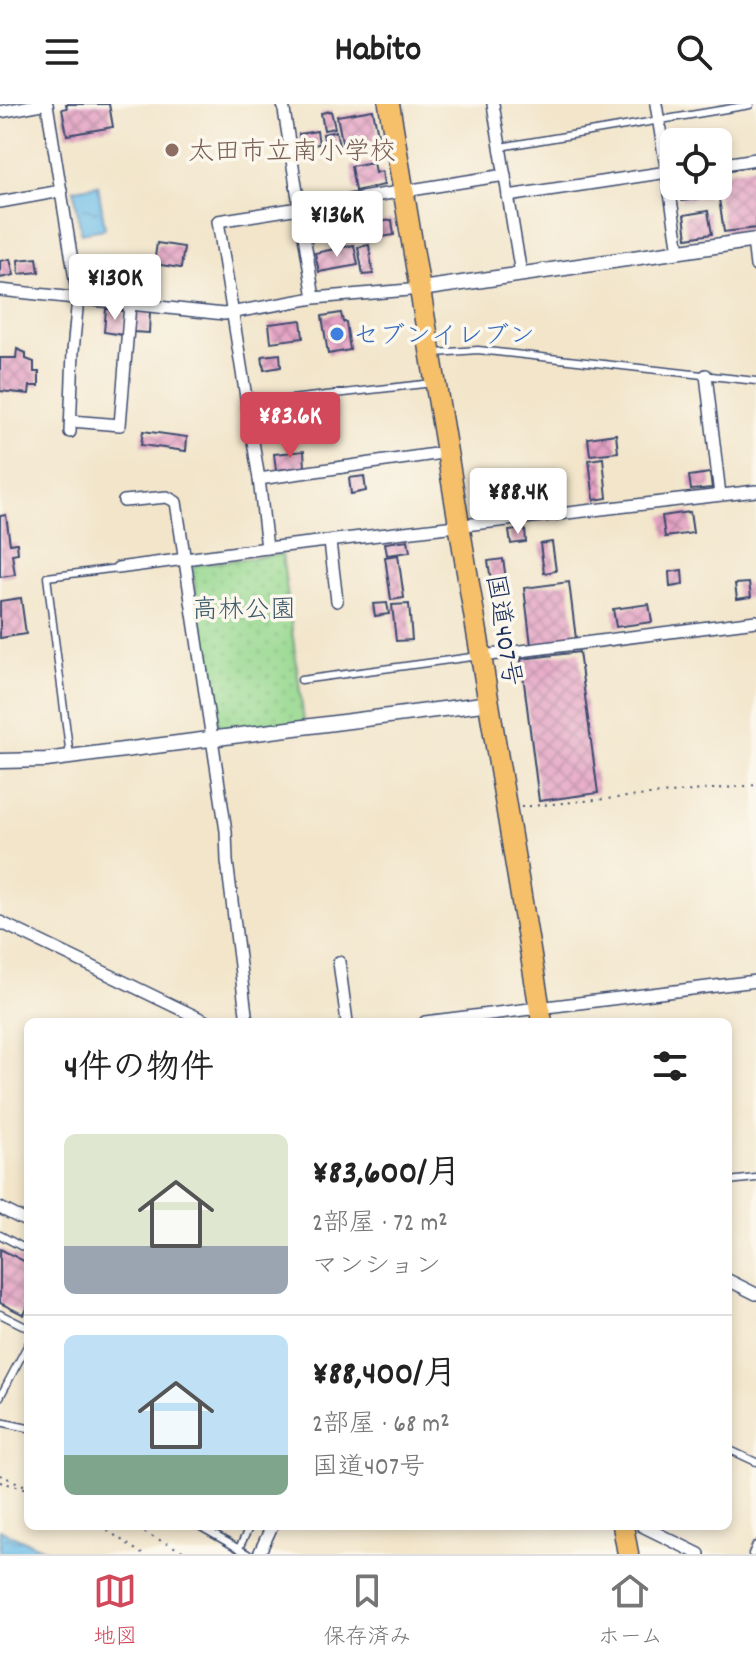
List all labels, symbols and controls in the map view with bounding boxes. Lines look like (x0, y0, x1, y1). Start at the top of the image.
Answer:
text: Habito (335, 26, 421, 78)
icon: menu (40, 30, 84, 74)
icon: search (672, 30, 716, 74)
map controls (660, 128, 732, 200)
button: locate (660, 128, 732, 200)
place label: 太田市立南小学校 (188, 135, 396, 172)
marker: 太田市立南小学校 (163, 141, 181, 159)
pin: ¥136K (281, 191, 393, 259)
text: ¥136K (310, 198, 364, 235)
pin: ¥130K (59, 254, 171, 322)
text: ¥130K (87, 261, 143, 298)
place label: セブンイレブン (353, 319, 535, 356)
marker: セブンイレブン (328, 325, 346, 343)
pin: ¥83.6K (225, 392, 355, 460)
text: ¥83.6K (258, 399, 322, 436)
pin: ¥88.4K (453, 468, 583, 536)
text: ¥88.4K (488, 475, 548, 512)
street label: 国道407号 (474, 572, 529, 689)
park label: 高林公園 (192, 593, 296, 630)
icon: filters (648, 1044, 692, 1088)
text: 4件の物件 (64, 1046, 214, 1095)
text: ¥83,600/月 (312, 1151, 461, 1200)
icon: home (128, 1166, 224, 1262)
text: 2部屋 · 72 m² (312, 1206, 448, 1243)
text: マンション (312, 1249, 441, 1286)
text: ¥88,400/月 (312, 1352, 457, 1401)
icon: home (128, 1367, 224, 1463)
text: 2部屋 · 68 m² (312, 1407, 450, 1444)
text: 国道407号 (312, 1450, 425, 1487)
tab: 地図 (93, 1569, 137, 1654)
tab: 保存済み (323, 1569, 411, 1654)
tab: ホーム (598, 1569, 663, 1654)

